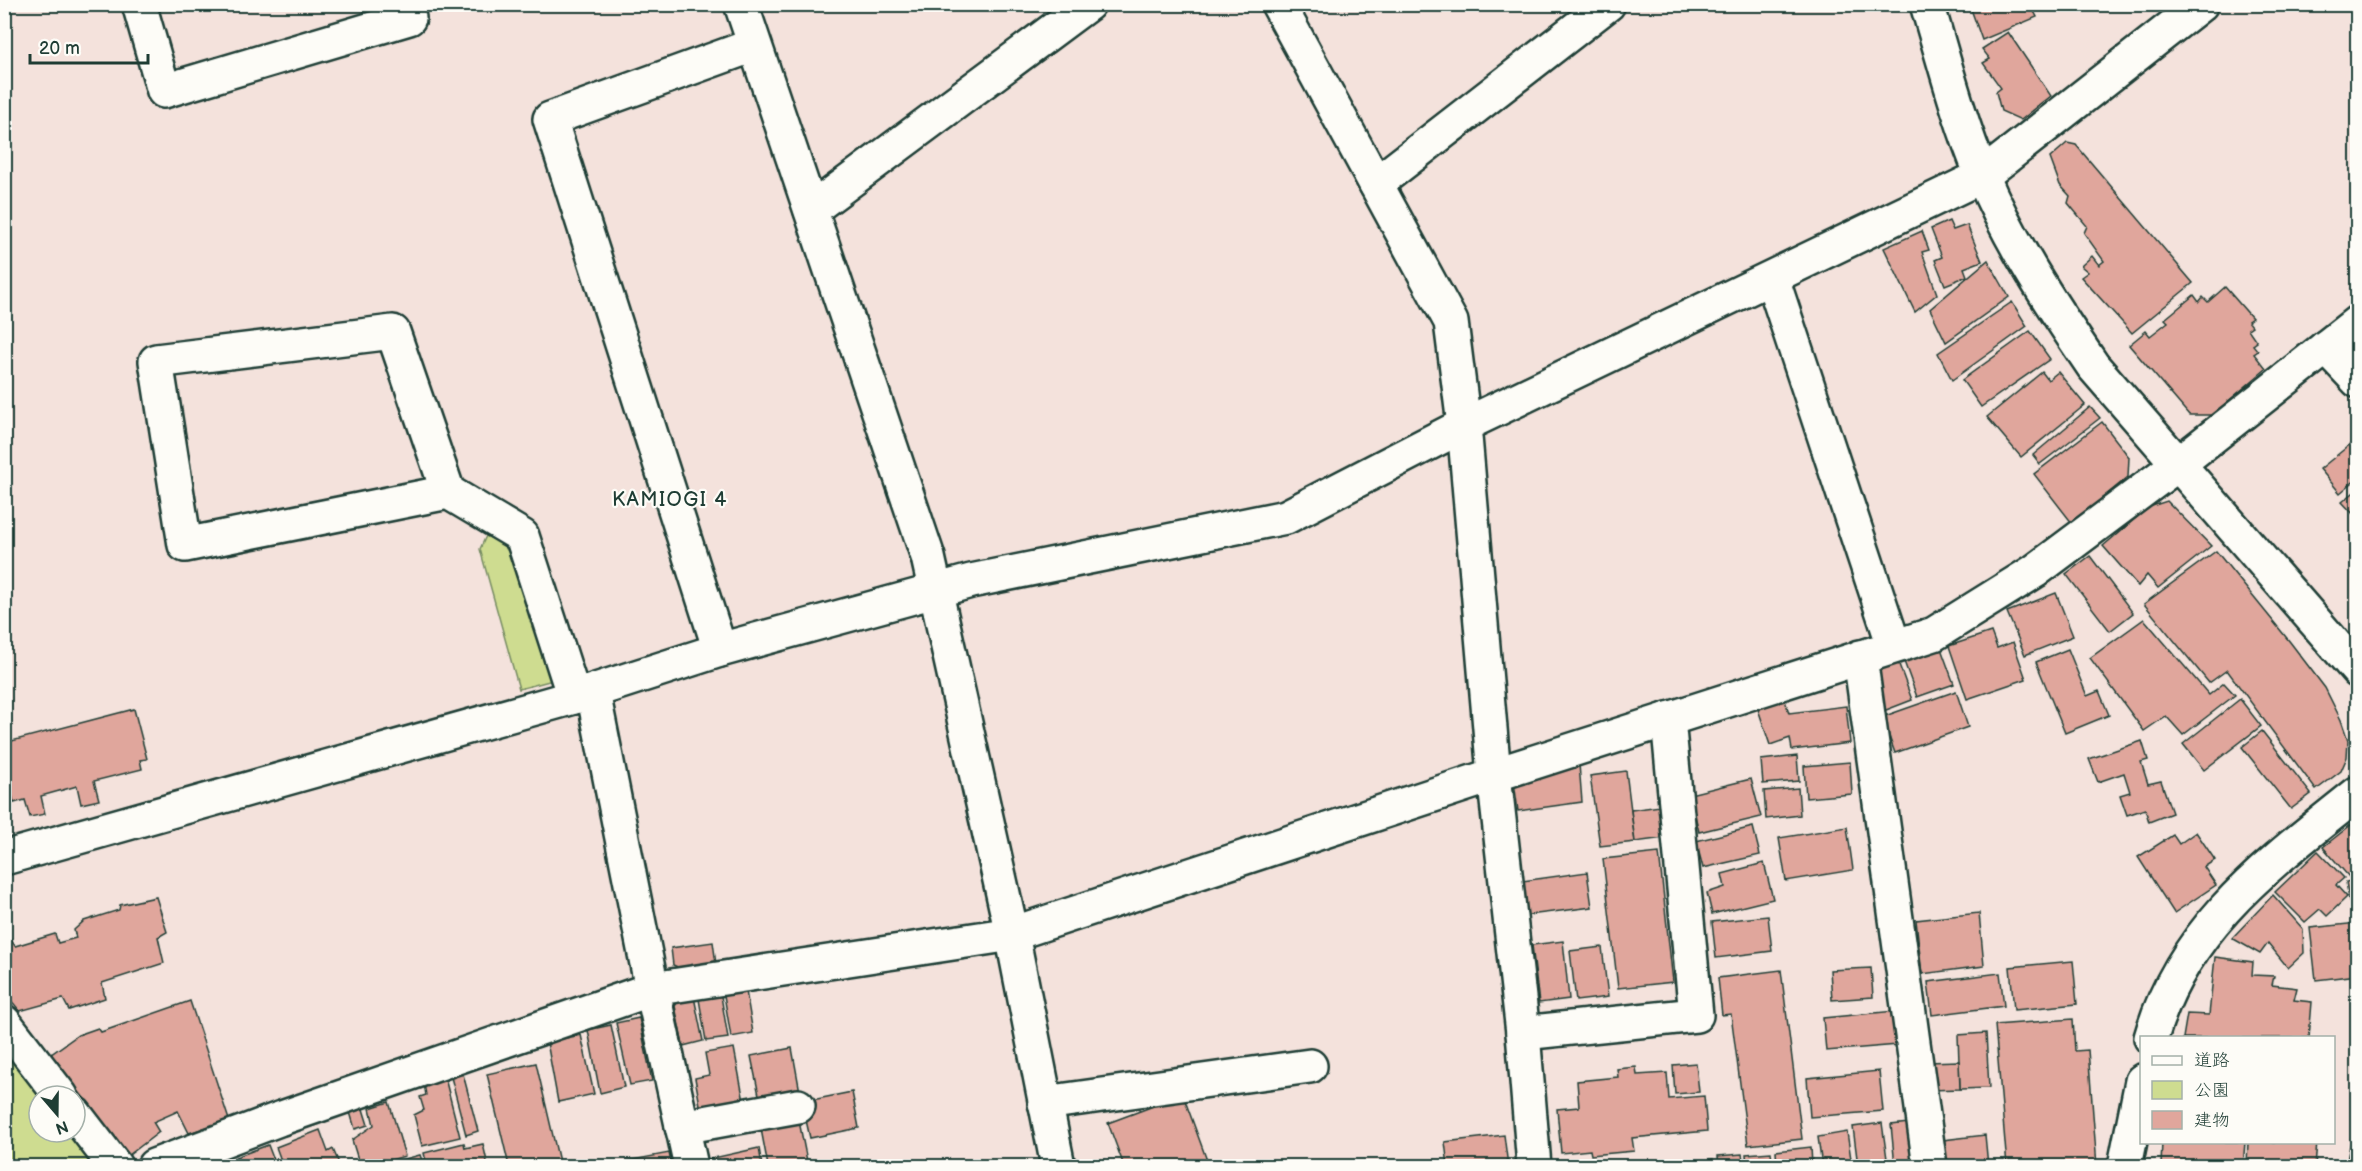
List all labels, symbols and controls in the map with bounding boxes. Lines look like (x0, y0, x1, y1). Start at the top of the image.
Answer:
scale bar (30, 27, 148, 65)
text: 20 m (39, 38, 80, 59)
district label: KAMIOGI 4 (612, 488, 728, 512)
legend (2140, 1036, 2335, 1144)
text: 道路 (2194, 1050, 2230, 1071)
text: 公園 (2194, 1080, 2230, 1101)
north arrow (27, 1084, 87, 1144)
text: 建物 (2194, 1110, 2230, 1131)
text: N (53, 1116, 71, 1138)

